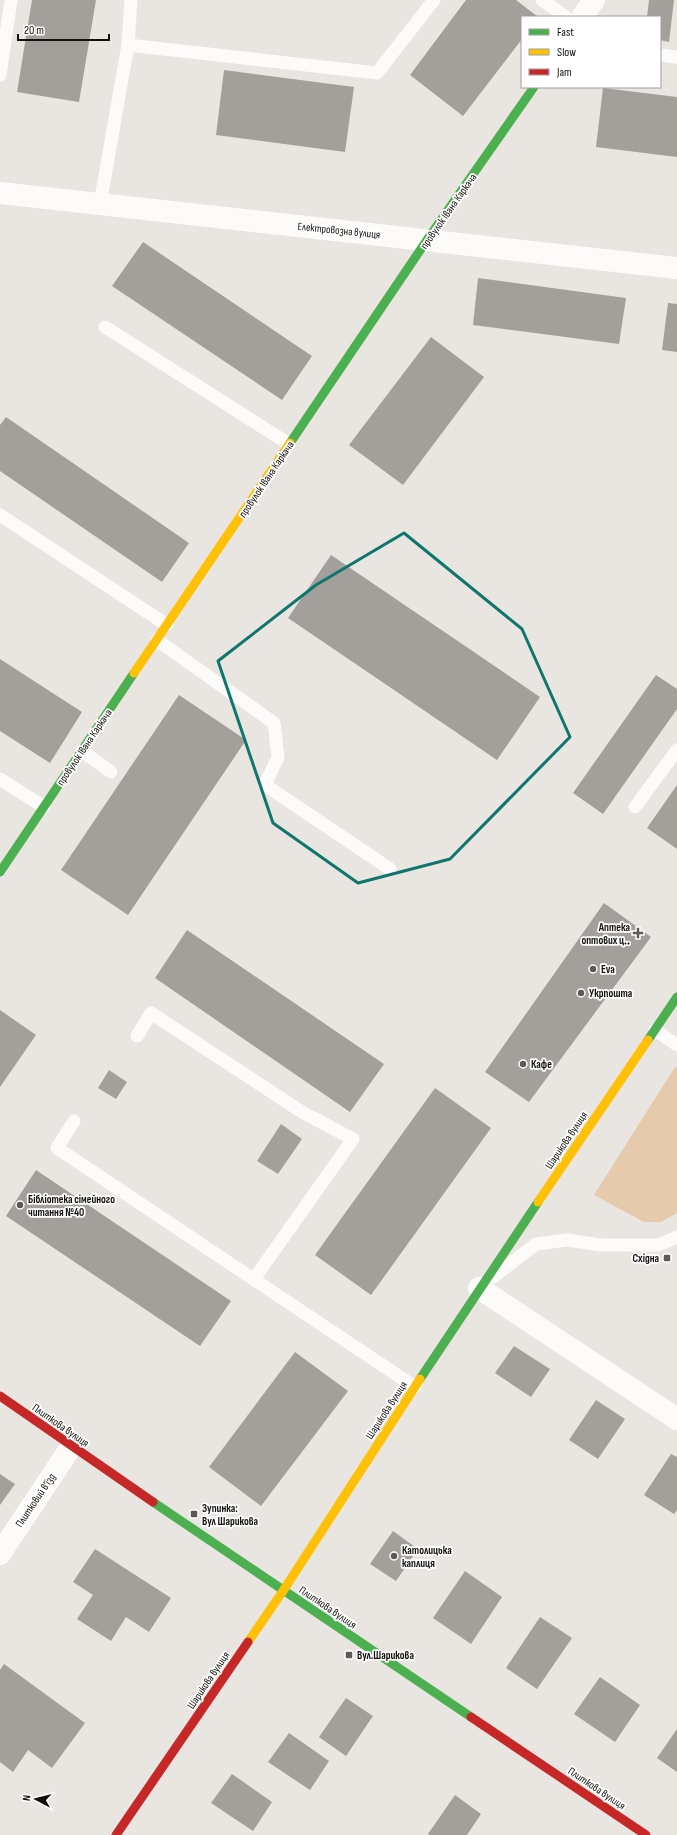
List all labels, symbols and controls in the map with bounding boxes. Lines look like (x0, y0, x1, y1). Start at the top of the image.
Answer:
scale bar (18, 16, 109, 42)
legend (521, 16, 661, 88)
text: 20 m (24, 23, 44, 38)
text: Fast (557, 25, 574, 40)
text: Slow (557, 45, 576, 60)
text: Jam (556, 65, 572, 80)
street label: провулок Івана Каркача (417, 171, 479, 252)
street label: Електровозна вулиця (297, 220, 381, 241)
street label: провулок Івана Каркача (236, 439, 297, 520)
street label: провулок Івана Каркача (54, 707, 115, 788)
place label: Аптека оптових ц‥ (581, 921, 630, 947)
marker: Аптека оптових ц‥ (633, 928, 643, 938)
place label: Eva (601, 963, 615, 976)
marker: Eva (588, 964, 598, 974)
place label: Укрпошта (589, 987, 633, 1000)
marker: Укрпошта (576, 988, 586, 998)
place label: Кафе (531, 1058, 552, 1071)
marker: Кафе (518, 1059, 528, 1069)
street label: Шарикова вулиця (543, 1109, 590, 1171)
place label: Бібліотека сімейного читання №40 (28, 1193, 115, 1219)
marker: Бібліотека сімейного читання №40 (15, 1200, 25, 1210)
place label: Східна (632, 1252, 659, 1265)
marker: Східна (662, 1253, 672, 1263)
street label: Шарикова вулиця (363, 1379, 410, 1442)
street label: Плиткова вулиця (30, 1401, 92, 1450)
street label: Плитковий в’їзд (13, 1471, 58, 1530)
place label: Зупинка: Вул Шарикова (202, 1502, 259, 1528)
marker: Зупинка: Вул Шарикова (189, 1509, 199, 1519)
place label: Католицька каплиця (402, 1544, 452, 1570)
marker: Католицька каплиця (389, 1551, 399, 1561)
street label: Плиткова вулиця (297, 1583, 359, 1631)
street label: Шарикова вулиця (185, 1649, 232, 1711)
place label: Вул.Шарикова (357, 1649, 414, 1662)
marker: Вул.Шарикова (344, 1650, 354, 1660)
street label: Плиткова вулиця (566, 1764, 628, 1812)
north arrow (16, 1779, 56, 1819)
text: N (20, 1794, 33, 1802)

